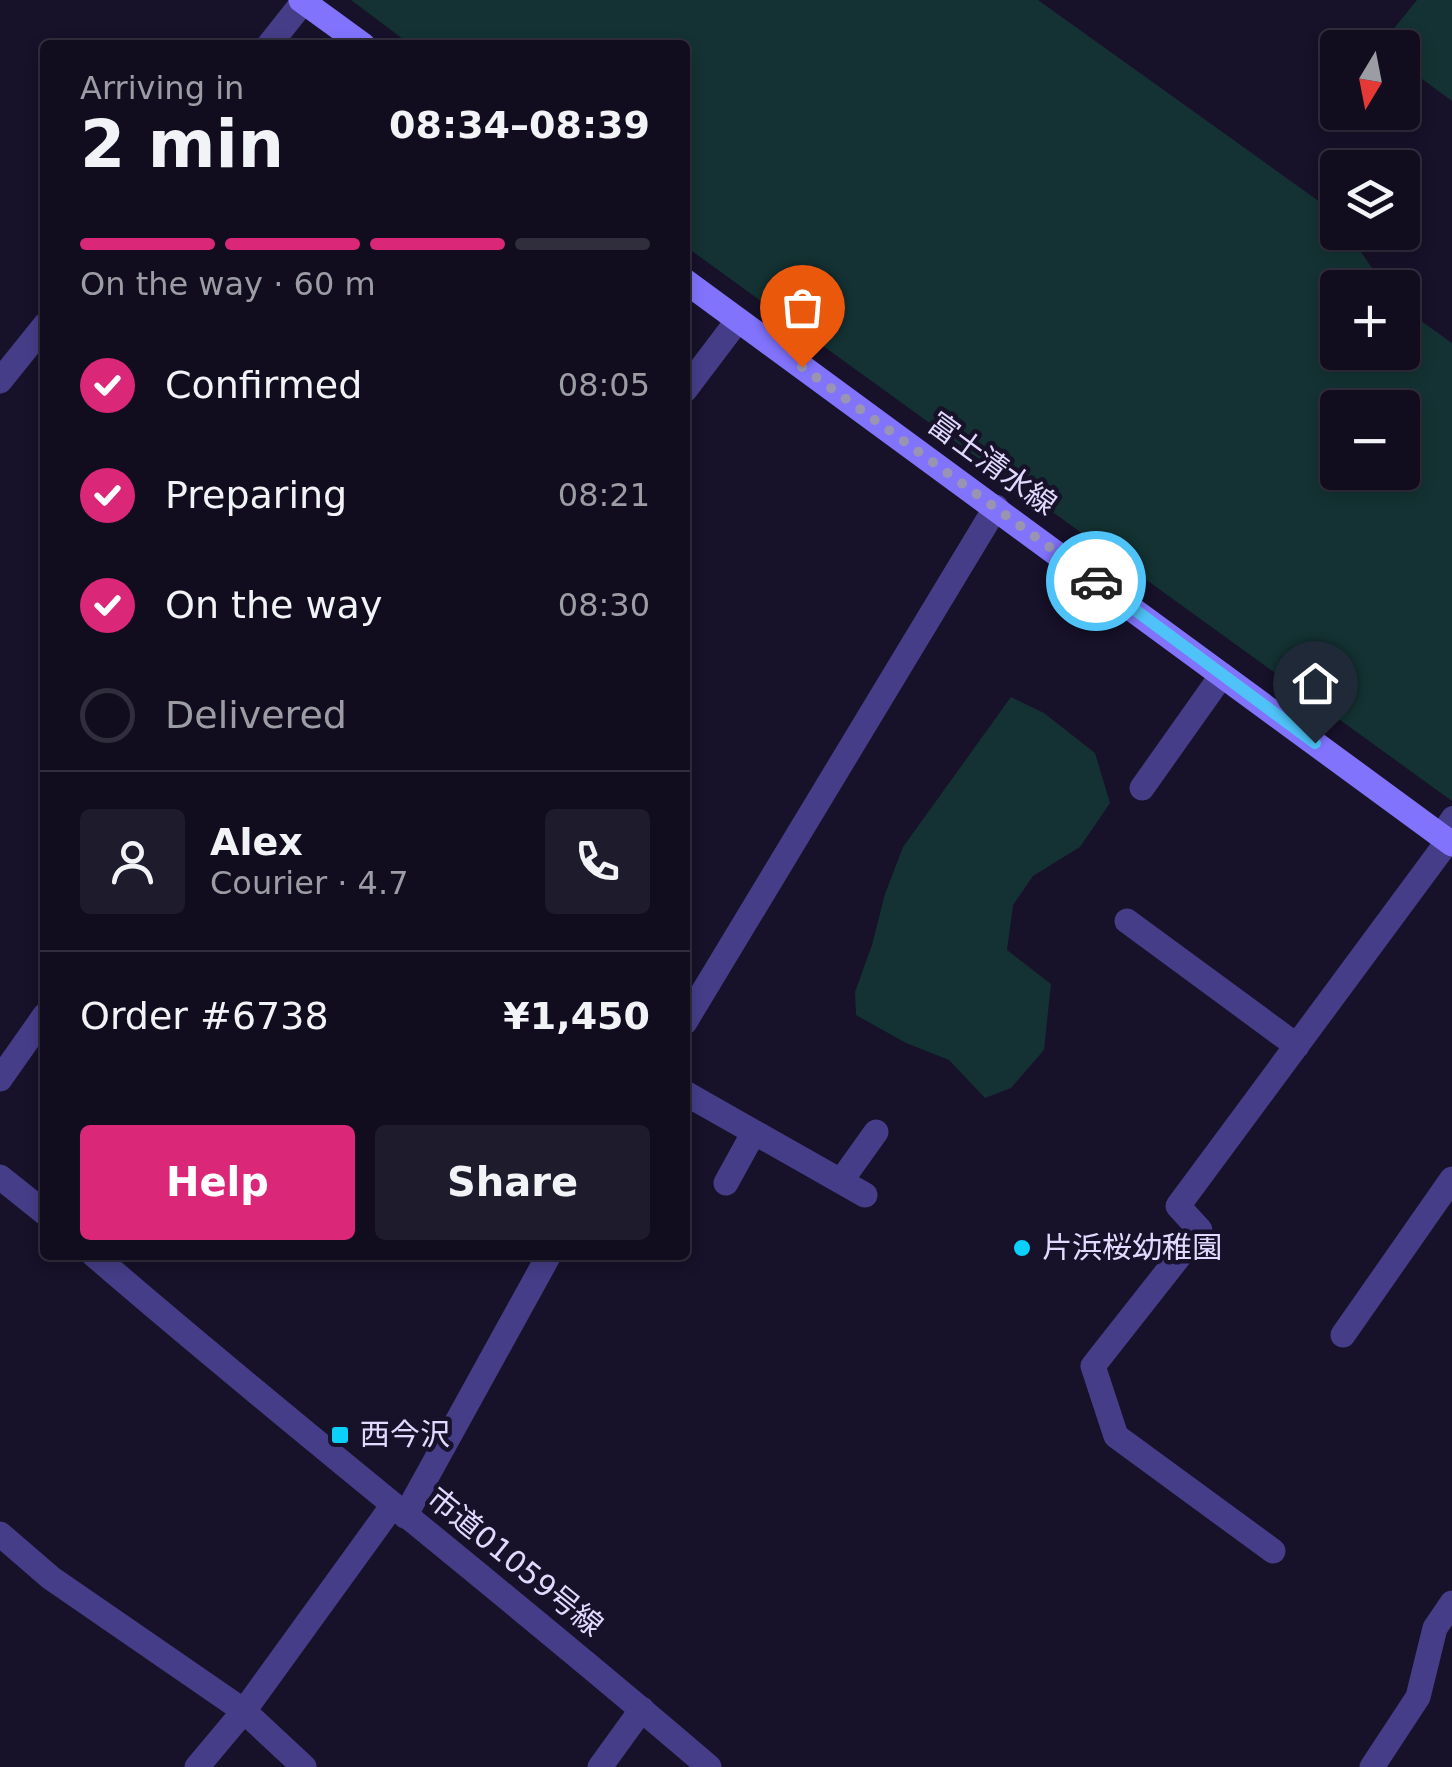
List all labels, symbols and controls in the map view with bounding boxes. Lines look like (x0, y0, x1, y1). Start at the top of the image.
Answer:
north arrow (1320, 30, 1420, 130)
map controls (1320, 30, 1420, 490)
text: Arriving in (80, 69, 244, 107)
text: 08:34–08:39 (389, 103, 650, 147)
text: 2 min (80, 107, 284, 182)
button: layers (1320, 150, 1420, 250)
text: On the way · 60 m (80, 265, 376, 303)
pin (760, 265, 845, 368)
button: + (1320, 270, 1420, 370)
icon: bag (775, 280, 830, 335)
icon: check (80, 358, 135, 413)
text: Confirmed (165, 363, 362, 407)
text: 08:05 (558, 366, 650, 404)
button: − (1320, 390, 1420, 490)
street label: 富士清水線 (921, 405, 1063, 522)
icon: check (80, 468, 135, 523)
text: Preparing (165, 473, 347, 517)
text: 08:21 (558, 476, 650, 514)
courier (1046, 531, 1146, 631)
icon: car (1069, 554, 1124, 609)
icon: check (80, 578, 135, 633)
text: On the way (165, 583, 382, 627)
text: 08:30 (558, 586, 650, 624)
pin (1273, 641, 1358, 744)
icon: home (1288, 656, 1343, 711)
text: Delivered (165, 693, 347, 737)
button: person (80, 809, 185, 914)
button: phone (545, 809, 650, 914)
text: Alex (210, 820, 303, 864)
text: Courier · 4.7 (210, 864, 409, 902)
text: Order #6738 (80, 994, 329, 1038)
text: ¥1,450 (503, 994, 650, 1038)
button: Help (80, 1125, 355, 1240)
button: Share (375, 1125, 650, 1240)
place label: 片浜桜幼稚園 (1042, 1230, 1222, 1265)
marker: 片浜桜幼稚園 (1011, 1237, 1033, 1259)
place label: 西今沢 (360, 1417, 450, 1452)
marker: 西今沢 (329, 1424, 351, 1446)
street label: 市道01059号線 (421, 1480, 610, 1643)

